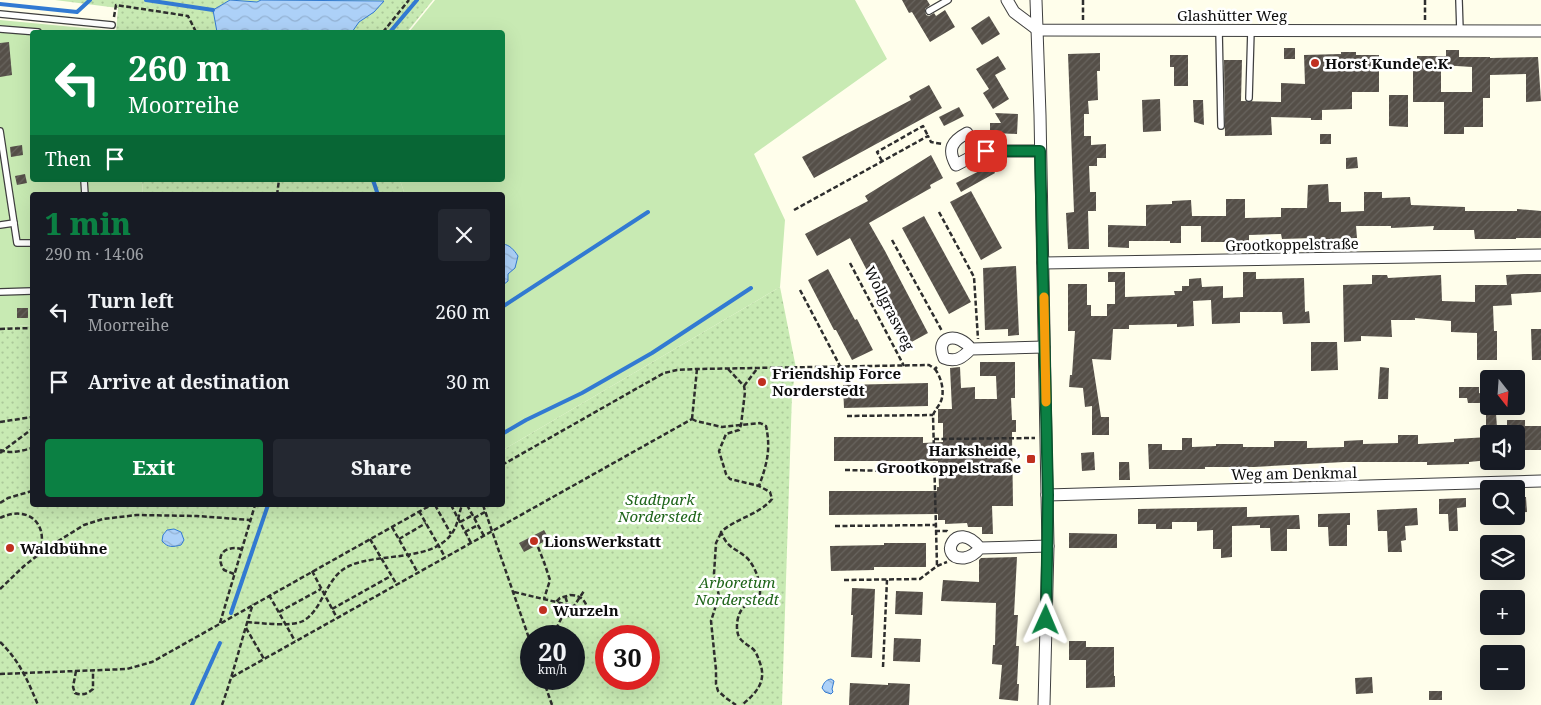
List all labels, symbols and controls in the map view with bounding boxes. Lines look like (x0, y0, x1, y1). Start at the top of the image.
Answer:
street label: Glashütter Weg (1177, 5, 1287, 25)
text: 260 m (128, 44, 231, 91)
icon: left (45, 50, 110, 115)
place label: Horst Kunde e.K. (1325, 53, 1453, 73)
marker: Horst Kunde e.K. (1309, 57, 1321, 69)
text: Moorreihe (128, 89, 239, 119)
pin (965, 130, 1007, 172)
icon: arrive (972, 137, 1000, 165)
icon: arrive (101, 145, 129, 173)
text: Then (45, 146, 91, 172)
text: 1 min (45, 203, 131, 244)
button: close (438, 209, 490, 261)
street label: Grootkoppelstraße (1225, 233, 1359, 255)
text: 290 m · 14:06 (45, 243, 144, 265)
street label: Wollgrasweg (860, 263, 920, 353)
text: Turn left (88, 288, 174, 314)
icon: left (45, 298, 73, 326)
text: 260 m (435, 299, 490, 325)
text: Moorreihe (88, 314, 169, 336)
place label: Friendship Force Norderstedt (772, 363, 901, 400)
icon: arrive (45, 368, 73, 396)
text: Arrive at destination (88, 369, 290, 395)
text: 30 m (446, 369, 490, 395)
north arrow (1480, 370, 1525, 415)
map controls (1480, 370, 1525, 690)
marker: Friendship Force Norderstedt (756, 376, 768, 388)
button: sound (1480, 425, 1525, 470)
button: Exit (45, 439, 263, 497)
button: Share (273, 439, 490, 497)
place label: Harksheide, Grootkoppelstraße (876, 440, 1021, 477)
marker: Harksheide, Grootkoppelstraße (1025, 453, 1037, 465)
street label: Weg am Denkmal (1231, 462, 1357, 484)
button: search (1480, 480, 1525, 525)
park label: Stadtpark Norderstedt (617, 489, 702, 526)
place label: LionsWerkstatt (544, 531, 661, 551)
marker: LionsWerkstatt (528, 535, 540, 547)
button: layers (1480, 535, 1525, 580)
place label: Waldbühne (20, 538, 107, 558)
marker: Waldbühne (4, 542, 16, 554)
park label: Arboretum Norderstedt (694, 572, 779, 609)
button: + (1480, 590, 1525, 635)
position arrow (1019, 593, 1071, 645)
place label: Wurzeln (553, 600, 619, 620)
marker: Wurzeln (537, 604, 549, 616)
speed limit sign: 30 (595, 625, 660, 690)
text: 20 (538, 634, 567, 668)
button: − (1480, 645, 1525, 690)
text: km/h (538, 661, 567, 678)

